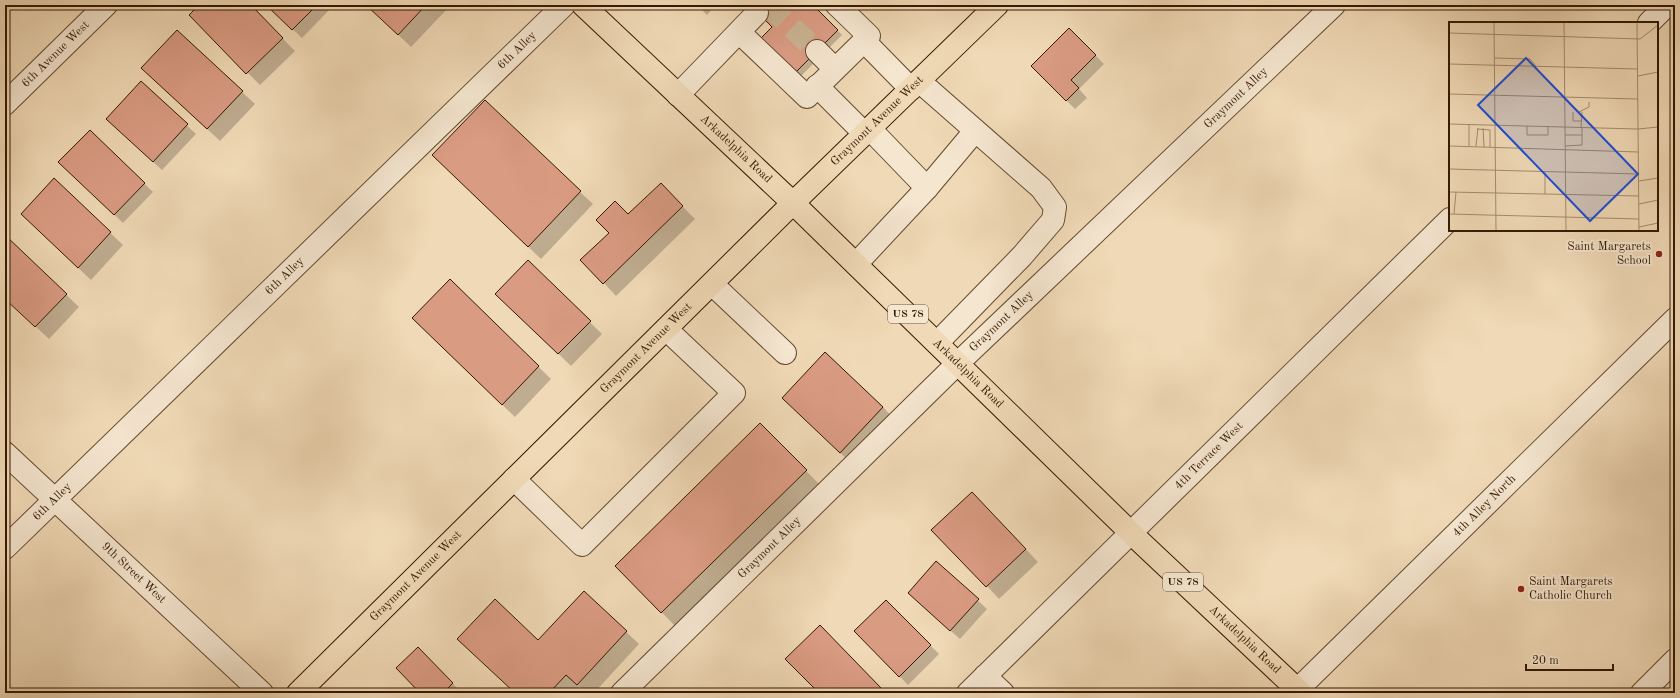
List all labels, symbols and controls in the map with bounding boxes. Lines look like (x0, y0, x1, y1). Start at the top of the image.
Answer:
street label: 6th Avenue West (20, 19, 92, 90)
inset map (1449, 22, 1658, 231)
street label: 6th Alley (496, 29, 539, 72)
street label: Graymont Alley (1202, 65, 1271, 131)
street label: Graymont Avenue West (829, 74, 926, 168)
street label: Arkadelphia Road (698, 113, 774, 185)
place label: Saint Margarets School (1567, 241, 1651, 267)
marker: Saint Margarets School (1654, 249, 1664, 259)
street label: 6th Alley (263, 255, 307, 298)
street label: Graymont Alley (967, 288, 1036, 355)
street label: Graymont Avenue West (598, 301, 694, 396)
road number: US 78 (888, 305, 928, 323)
street label: Arkadelphia Road (930, 337, 1005, 411)
street label: 4th Terrace West (1172, 420, 1246, 492)
street label: 4th Alley North (1451, 472, 1519, 539)
street label: 6th Alley (31, 480, 74, 523)
street label: Graymont Alley (736, 514, 804, 581)
street label: Graymont Avenue West (368, 529, 464, 624)
street label: 9th Street West (99, 540, 168, 606)
road number: US 78 (1163, 573, 1203, 591)
place label: Saint Margarets Catholic Church (1529, 576, 1613, 602)
marker: Saint Margarets Catholic Church (1516, 584, 1526, 594)
street label: Arkadelphia Road (1206, 604, 1283, 676)
scale bar (1526, 646, 1613, 672)
text: 20 m (1532, 655, 1559, 667)

